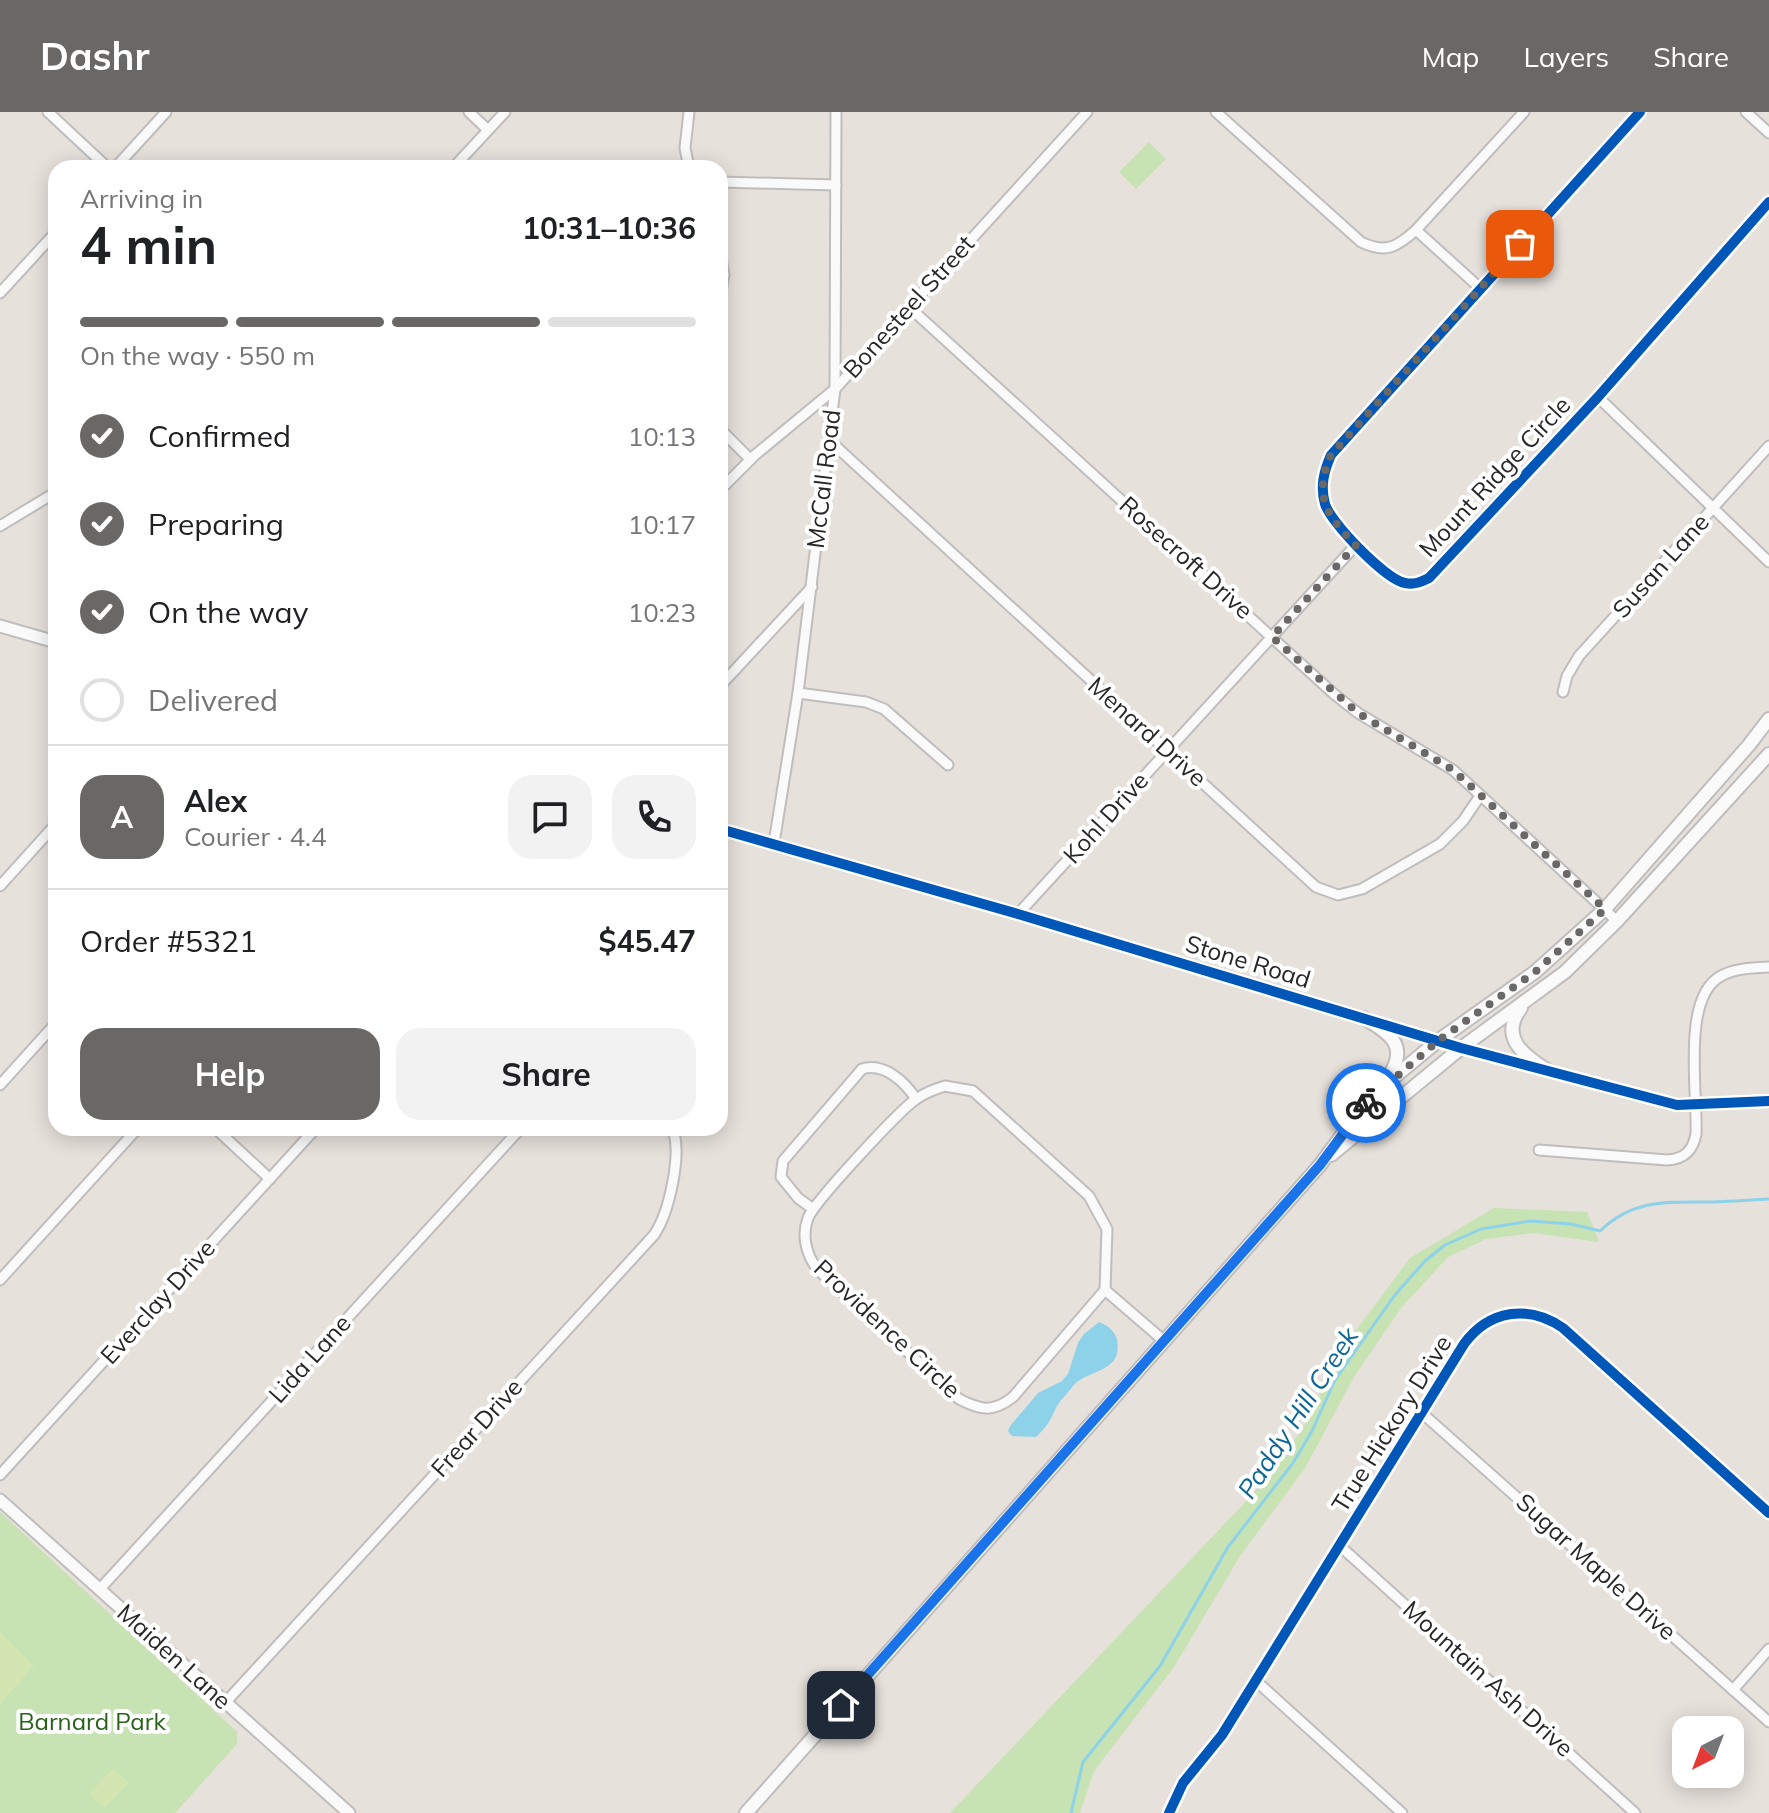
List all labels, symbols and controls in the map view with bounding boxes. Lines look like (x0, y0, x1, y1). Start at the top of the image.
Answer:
text: Dashr (40, 32, 149, 80)
text: Map (1422, 39, 1479, 74)
text: Layers (1523, 39, 1609, 74)
text: Share (1653, 39, 1729, 74)
text: Arriving in (80, 182, 203, 215)
text: 10:31–10:36 (522, 209, 696, 247)
pin (1486, 210, 1554, 278)
text: 4 min (80, 212, 217, 277)
icon: bag (1498, 222, 1542, 266)
street label: Bonesteel Street (836, 229, 980, 384)
text: On the way · 550 m (80, 339, 315, 372)
street label: Mount Ridge Circle (1412, 390, 1576, 563)
street label: McCall Road (800, 408, 846, 550)
icon: check (80, 414, 124, 458)
text: Confirmed (148, 417, 291, 455)
text: 10:13 (628, 420, 696, 453)
street label: Rosecroft Drive (1114, 490, 1260, 625)
icon: check (80, 502, 124, 546)
text: Preparing (148, 505, 284, 543)
street label: Susan Lane (1606, 507, 1715, 624)
text: 10:17 (628, 508, 696, 541)
icon: check (80, 590, 124, 634)
text: On the way (148, 593, 308, 631)
text: 10:23 (628, 596, 696, 629)
street label: Menard Drive (1082, 670, 1213, 792)
text: Delivered (148, 681, 278, 719)
street label: Kohl Drive (1056, 765, 1154, 869)
button: chat (508, 775, 592, 859)
button: phone (612, 775, 696, 859)
text: Alex (184, 782, 247, 820)
text: A (111, 798, 133, 836)
text: Courier · 4.4 (184, 820, 327, 853)
text: Order #5321 (80, 922, 257, 960)
text: $45.47 (599, 922, 696, 960)
street label: Stone Road (1182, 928, 1314, 994)
button: Help (80, 1028, 380, 1120)
button: Share (396, 1028, 696, 1120)
courier (1326, 1063, 1406, 1143)
icon: bike (1344, 1081, 1388, 1125)
street label: Everclay Drive (94, 1233, 221, 1370)
street label: Providence Circle (808, 1253, 967, 1404)
street label: Lida Lane (262, 1308, 357, 1409)
water label: Paddy Hill Creek (1230, 1320, 1366, 1505)
street label: True Hickory Drive (1325, 1330, 1458, 1517)
street label: Frear Drive (424, 1372, 528, 1483)
street label: Sugar Maple Drive (1510, 1487, 1683, 1646)
street label: Mountain Ash Drive (1397, 1594, 1580, 1763)
street label: Maiden Lane (111, 1597, 238, 1715)
pin (807, 1671, 875, 1739)
icon: home (819, 1683, 863, 1727)
park label: Barnard Park (18, 1706, 166, 1736)
north arrow (1672, 1716, 1744, 1788)
map controls (1672, 1716, 1744, 1788)

